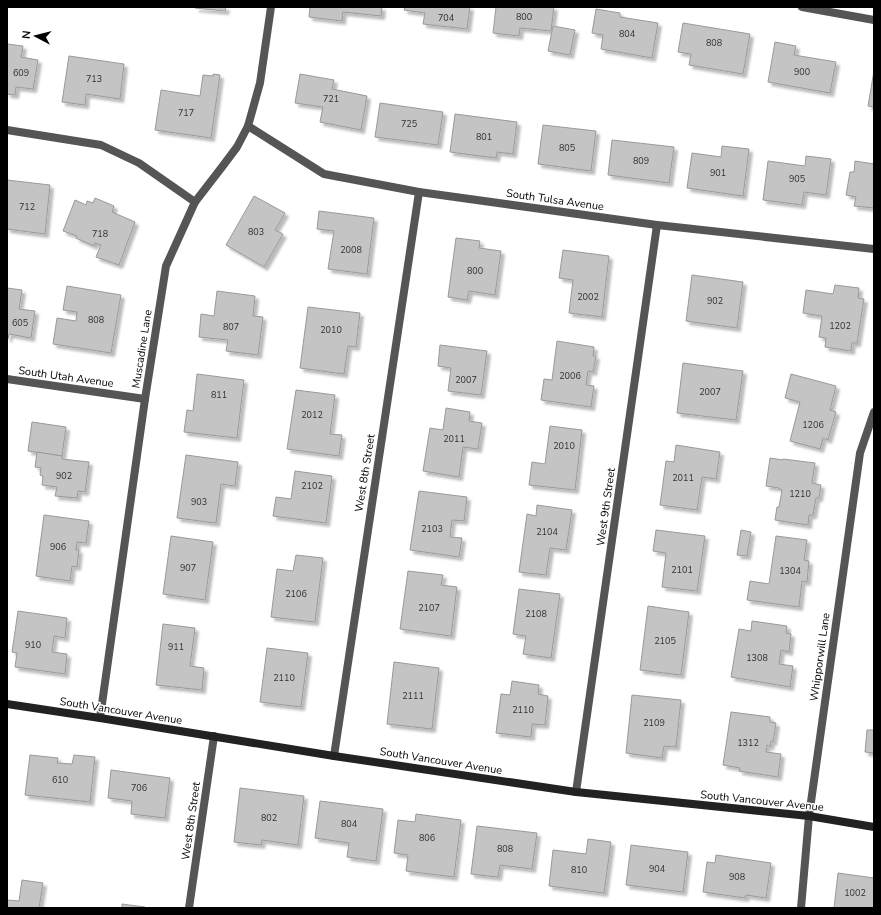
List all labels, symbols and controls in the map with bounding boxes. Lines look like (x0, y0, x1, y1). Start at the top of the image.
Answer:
house number: 800 (516, 11, 532, 23)
house number: 704 (438, 12, 455, 24)
north arrow (16, 16, 56, 56)
house number: 804 (619, 28, 636, 40)
text: N (19, 30, 35, 40)
house number: 808 (706, 37, 722, 49)
house number: 900 (794, 66, 810, 78)
house number: 609 (13, 67, 29, 79)
house number: 713 (86, 73, 102, 85)
house number: 721 (323, 93, 339, 105)
house number: 717 (178, 107, 194, 119)
house number: 725 (401, 118, 417, 130)
house number: 801 (476, 131, 492, 143)
house number: 805 (559, 142, 575, 154)
house number: 809 (633, 155, 649, 167)
house number: 901 (710, 167, 726, 179)
house number: 905 (789, 173, 805, 185)
street label: South Tulsa Avenue (505, 186, 605, 214)
house number: 712 (19, 201, 35, 213)
house number: 803 (248, 226, 264, 238)
house number: 718 (92, 228, 108, 240)
house number: 2008 (340, 244, 362, 256)
house number: 800 (467, 265, 483, 277)
house number: 2002 (577, 291, 599, 303)
house number: 902 (707, 295, 723, 307)
street label: Muscadine Lane (128, 308, 156, 389)
house number: 808 (88, 314, 104, 326)
house number: 605 (12, 317, 28, 329)
house number: 1202 (829, 320, 851, 332)
house number: 807 (223, 321, 239, 333)
house number: 2010 (320, 324, 342, 336)
street label: South Utah Avenue (17, 363, 115, 391)
house number: 2006 (559, 370, 581, 382)
house number: 2007 (455, 374, 477, 386)
house number: 2007 (699, 386, 721, 398)
house number: 811 (211, 389, 227, 401)
house number: 2012 (301, 409, 323, 421)
house number: 1206 (802, 419, 824, 431)
street label: West 8th Street (351, 433, 379, 513)
house number: 2011 (443, 433, 465, 445)
house number: 2010 (553, 440, 575, 452)
street label: West 9th Street (593, 467, 619, 547)
house number: 902 (56, 470, 72, 482)
house number: 2011 (672, 472, 694, 484)
house number: 2102 (301, 480, 323, 492)
house number: 1210 (789, 488, 811, 500)
house number: 903 (191, 496, 207, 508)
house number: 2103 (421, 523, 443, 535)
house number: 2104 (536, 526, 558, 538)
house number: 906 (50, 541, 66, 553)
house number: 907 (180, 562, 196, 574)
house number: 2101 (671, 564, 693, 576)
house number: 1304 (779, 565, 801, 577)
house number: 2106 (285, 588, 307, 600)
house number: 2107 (418, 602, 440, 614)
house number: 2108 (525, 608, 547, 620)
street label: Whipporwill Lane (806, 612, 834, 702)
house number: 2105 (654, 635, 676, 647)
house number: 910 (25, 639, 41, 651)
house number: 911 (168, 641, 184, 653)
house number: 1308 (746, 652, 768, 664)
house number: 2110 (273, 672, 295, 684)
house number: 2111 (402, 690, 424, 702)
street label: South Vancouver Avenue (59, 694, 184, 728)
house number: 2110 (512, 704, 534, 716)
house number: 2109 (643, 717, 665, 729)
house number: 1312 (737, 737, 759, 749)
street label: South Vancouver Avenue (379, 744, 504, 778)
house number: 610 (52, 774, 68, 786)
street label: West 8th Street (178, 781, 204, 861)
house number: 706 (131, 782, 147, 794)
street label: South Vancouver Avenue (700, 787, 825, 815)
house number: 802 (261, 812, 277, 824)
house number: 804 (341, 818, 358, 830)
house number: 806 (419, 832, 435, 844)
house number: 808 (497, 843, 513, 855)
house number: 904 (649, 863, 666, 875)
house number: 810 (571, 864, 587, 876)
house number: 908 (729, 871, 745, 883)
house number: 1002 (844, 887, 866, 899)

